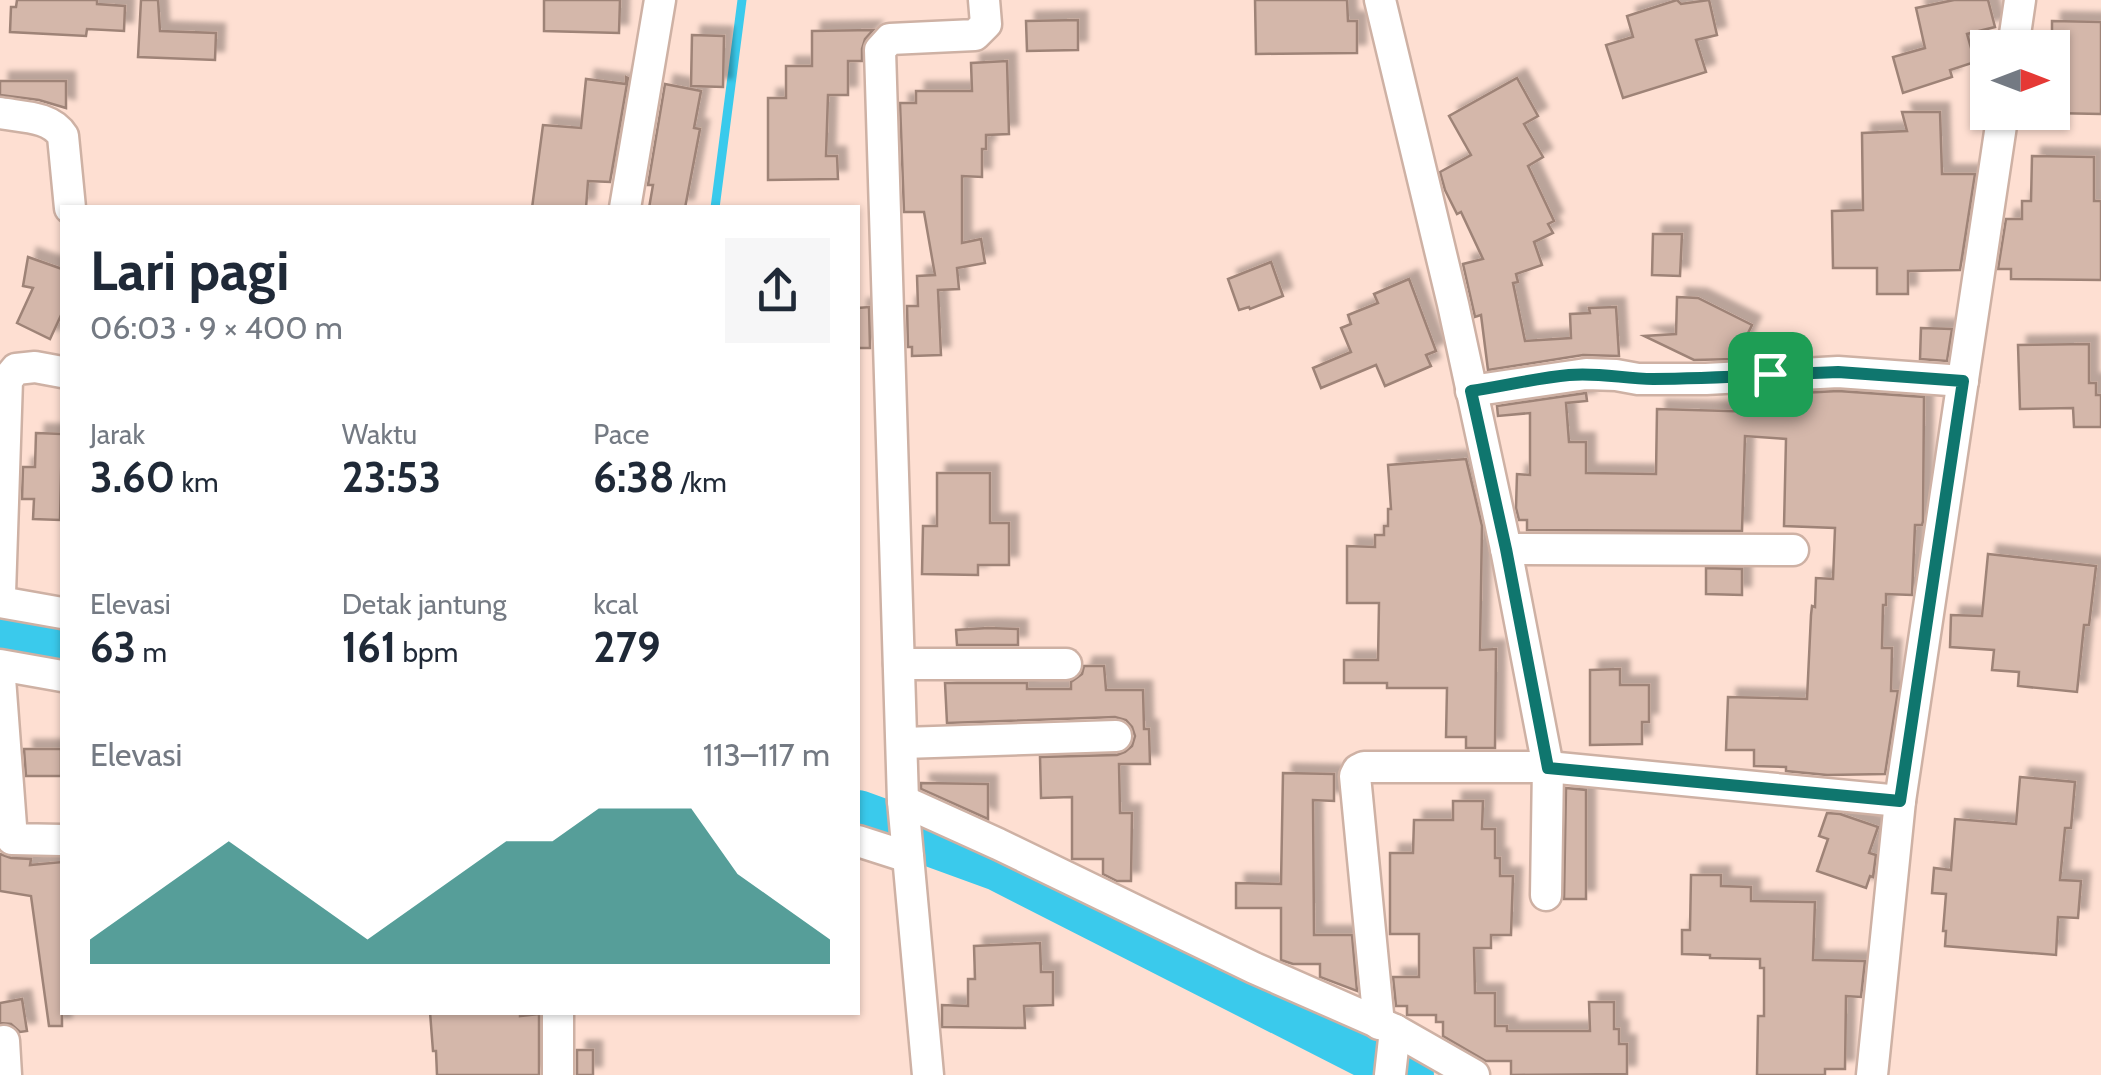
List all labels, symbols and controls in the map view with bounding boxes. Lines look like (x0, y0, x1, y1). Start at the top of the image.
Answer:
north arrow (1970, 30, 2070, 130)
map controls (1970, 30, 2070, 130)
text: Lari pagi (90, 237, 289, 304)
button: share (725, 238, 830, 343)
text: 06:03 · 9 × 400 m (90, 308, 343, 347)
pin (1728, 332, 1813, 417)
icon: arrive (1743, 347, 1798, 402)
text: Jarak (90, 417, 145, 451)
text: Waktu (342, 417, 417, 451)
text: Pace (593, 417, 649, 451)
text: 3.60 (90, 451, 175, 503)
text: 23:53 (342, 451, 441, 503)
text: 6:38 (593, 451, 674, 503)
text: km (175, 465, 219, 499)
text: /km (674, 465, 727, 499)
text: Elevasi (90, 587, 171, 621)
text: Detak jantung (342, 587, 506, 621)
text: kcal (593, 587, 638, 621)
text: 63 (90, 621, 136, 673)
text: 161 (342, 621, 396, 673)
text: 279 (593, 621, 661, 673)
text: m (136, 635, 167, 669)
text: bpm (396, 635, 458, 669)
text: Elevasi (90, 735, 182, 774)
text: 113–117 m (703, 735, 830, 774)

